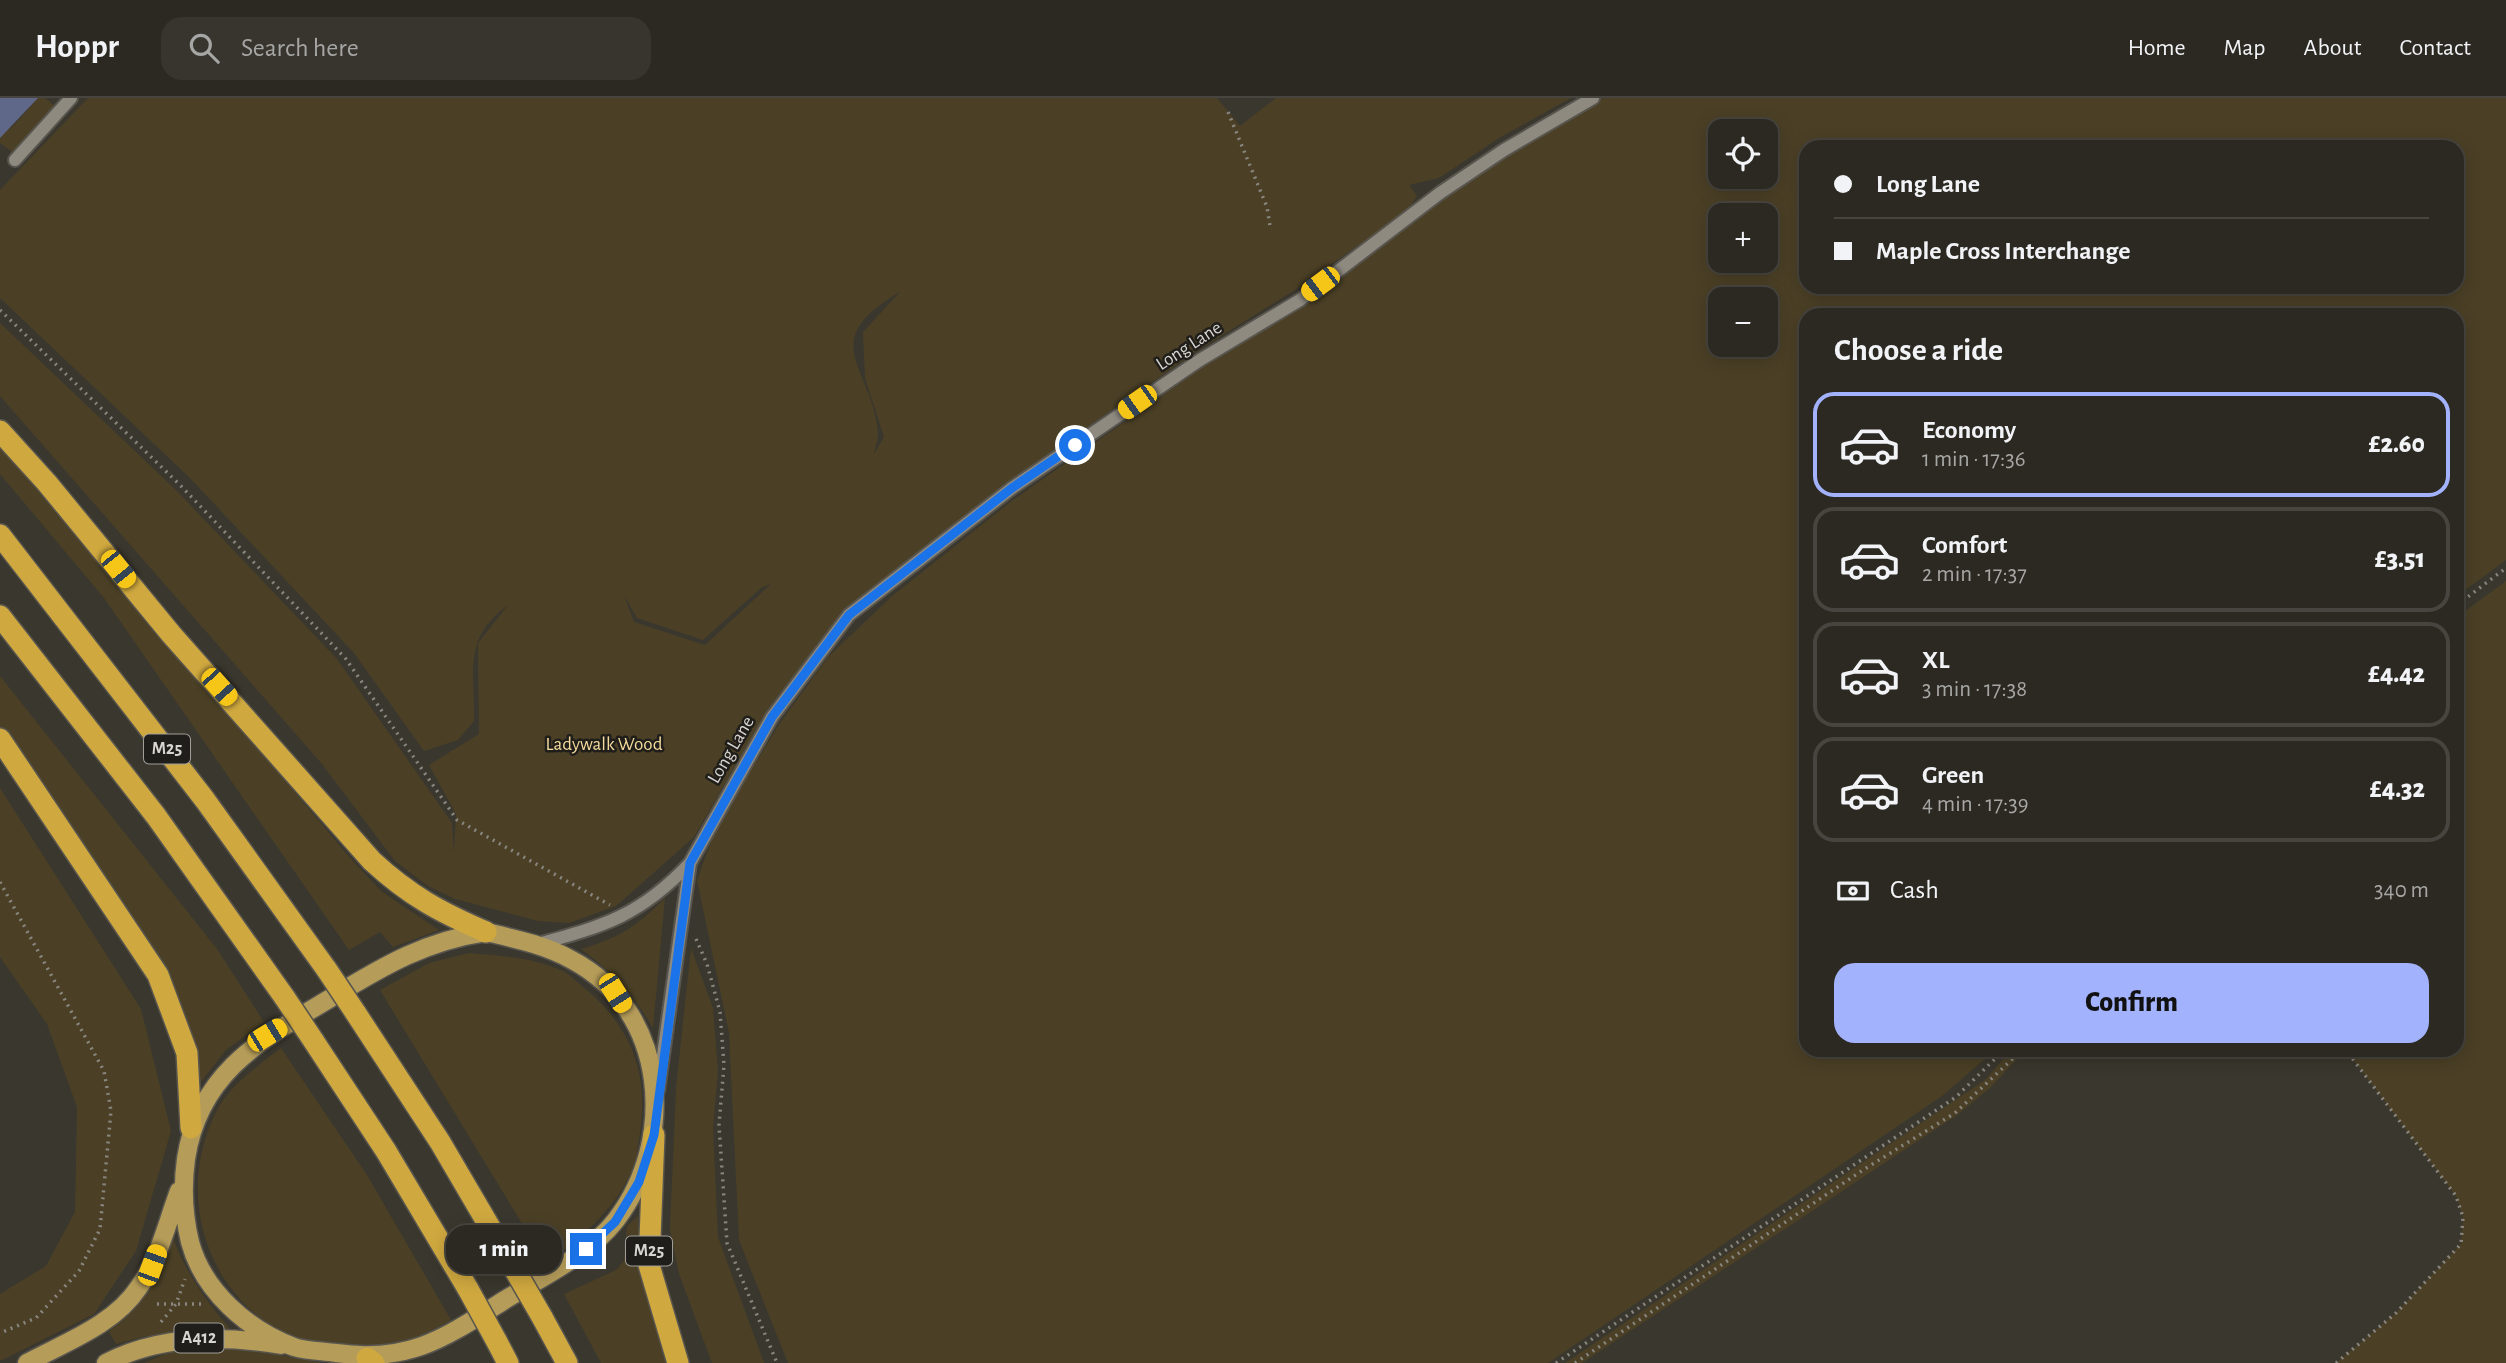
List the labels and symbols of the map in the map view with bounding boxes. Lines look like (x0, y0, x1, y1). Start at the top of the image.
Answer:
car (1297, 263, 1344, 305)
street label: Long Lane (1153, 318, 1225, 374)
car (1114, 381, 1161, 423)
route start (1059, 429, 1091, 461)
car (97, 546, 140, 592)
car (198, 664, 241, 710)
street label: Long Lane (704, 713, 758, 787)
road number: M25 (144, 734, 190, 764)
park label: Ladywalk Wood (545, 735, 663, 754)
car (595, 970, 636, 1016)
car (244, 1015, 291, 1055)
callout: 1 min (446, 1224, 562, 1274)
route end (570, 1233, 602, 1265)
road number: M25 (626, 1236, 672, 1266)
car (135, 1242, 170, 1288)
road number: A412 (174, 1324, 224, 1352)

